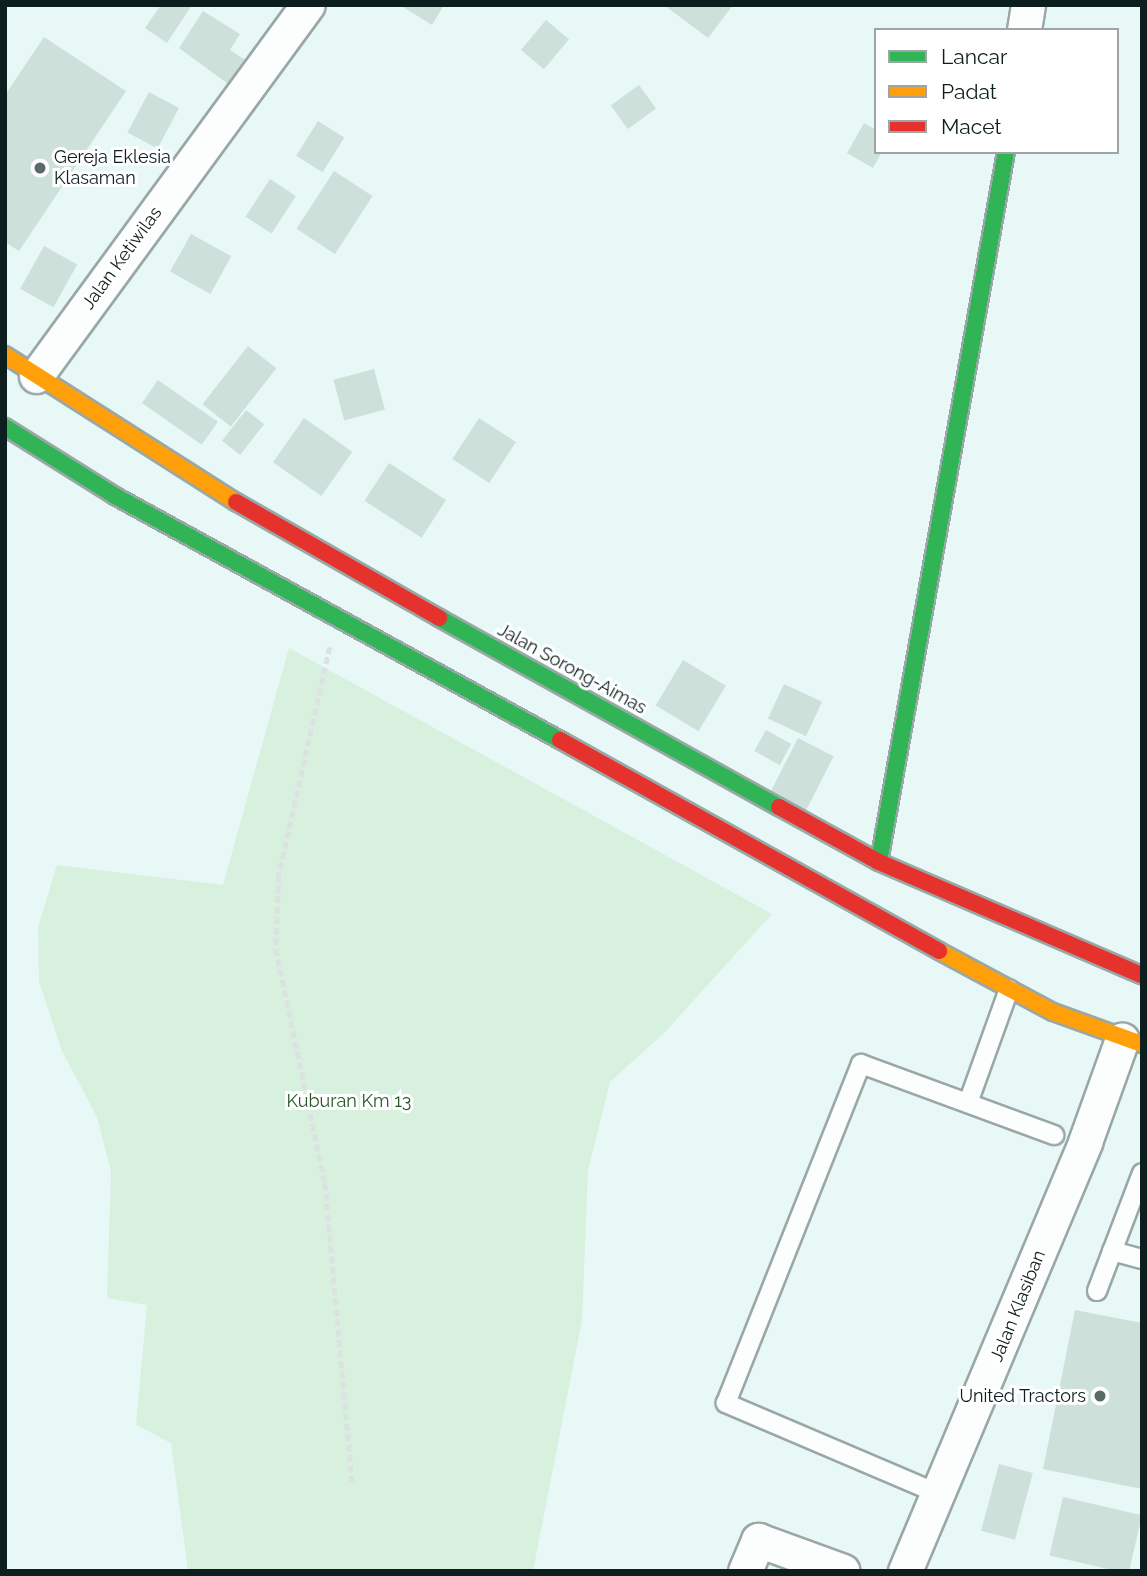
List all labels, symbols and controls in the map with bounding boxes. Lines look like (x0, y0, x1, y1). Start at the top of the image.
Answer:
legend (874, 28, 1119, 154)
text: Lancar (941, 44, 1007, 69)
text: Padat (941, 79, 997, 104)
text: Macet (941, 114, 1001, 139)
place label: Gereja Eklesia Klasaman (54, 147, 171, 190)
marker: Gereja Eklesia Klasaman (32, 160, 48, 176)
street label: Jalan Ketiwilas (78, 202, 166, 314)
street label: Jalan Sorong-Aimas (494, 619, 650, 719)
park label: Kuburan Km 13 (287, 1090, 411, 1112)
street label: Jalan Klasiban (986, 1247, 1050, 1365)
place label: United Tractors (959, 1385, 1086, 1407)
marker: United Tractors (1092, 1388, 1108, 1404)

